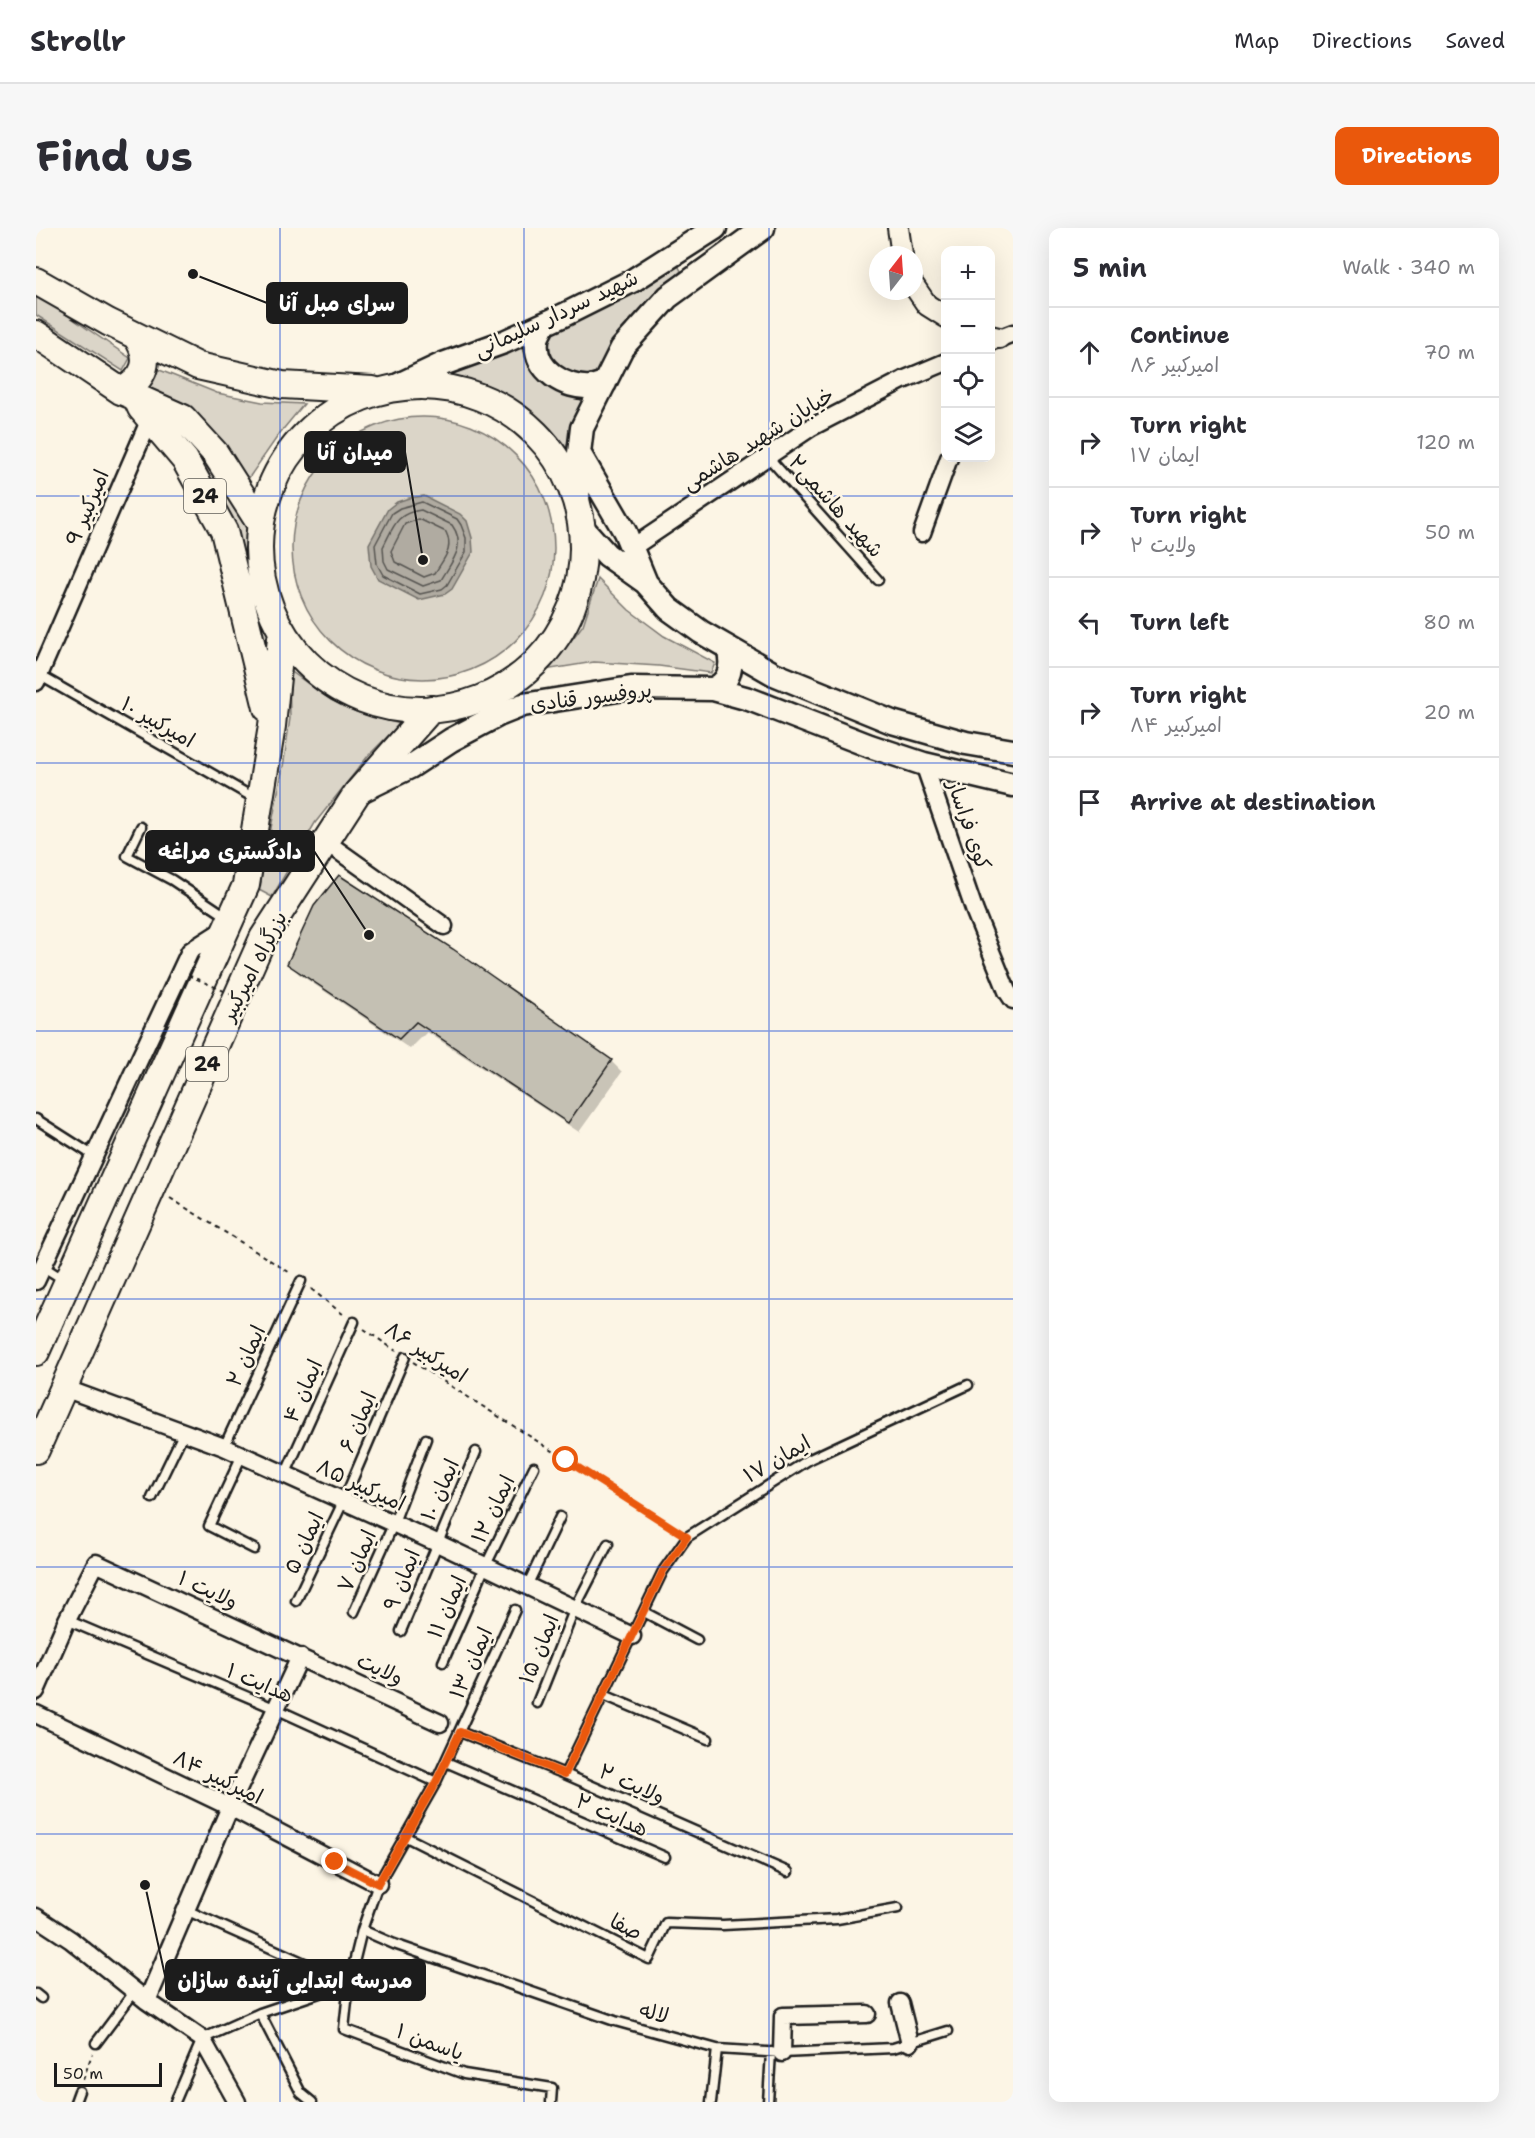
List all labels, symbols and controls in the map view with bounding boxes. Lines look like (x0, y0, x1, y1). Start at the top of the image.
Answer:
text: Strollr (30, 22, 126, 60)
text: Map (1234, 27, 1279, 55)
text: Directions (1312, 27, 1412, 55)
text: Saved (1445, 27, 1505, 55)
button: Directions (1335, 127, 1499, 185)
text: Find us (36, 128, 193, 184)
north arrow (869, 246, 923, 300)
map controls (941, 246, 995, 462)
button: + (941, 246, 995, 300)
text: 5 min (1073, 250, 1147, 285)
text: Walk · 340 m (1342, 254, 1475, 280)
street label: شهید سردار سلیمانی (469, 264, 643, 364)
callout: سرای مبل آنا (267, 283, 407, 323)
text: سرای مبل آنا (279, 289, 395, 318)
button: − (941, 300, 995, 354)
text: Continue (1130, 321, 1230, 350)
icon: ahead (1073, 336, 1106, 369)
text: 70 m (1423, 339, 1475, 365)
text: امیرکبیر ۸۶ (1130, 352, 1219, 378)
button: locate (941, 354, 995, 408)
street label: خیابان شهید هاشمی (677, 381, 839, 497)
button: layers (941, 408, 995, 462)
text: Turn right (1130, 411, 1247, 440)
icon: right (1073, 426, 1106, 459)
text: 120 m (1416, 429, 1475, 455)
callout: میدان آنا (305, 432, 405, 472)
text: میدان آنا (317, 438, 393, 467)
text: ایمان ۱۷ (1130, 442, 1200, 468)
street label: شهید هاشمی۲ (782, 448, 890, 564)
street label: امیرکبیر 9 (58, 465, 116, 551)
road number: 24 (184, 479, 226, 513)
text: Turn right (1130, 501, 1247, 530)
icon: right (1073, 516, 1106, 549)
text: 50 m (1425, 519, 1475, 545)
text: ولایت ۲ (1130, 532, 1196, 558)
icon: left (1073, 606, 1106, 639)
text: Turn left (1130, 608, 1229, 637)
text: 80 m (1423, 609, 1475, 635)
street label: پروفسور قنادی (529, 676, 653, 718)
text: Turn right (1130, 681, 1247, 710)
street label: امیرکبیر ۱۰ (116, 690, 200, 754)
icon: right (1073, 696, 1106, 729)
text: 20 m (1424, 699, 1475, 725)
text: امیرکبیر ۸۴ (1130, 712, 1222, 738)
street label: کوی فراساز (940, 774, 997, 874)
icon: arrive (1073, 786, 1106, 819)
text: Arrive at destination (1130, 788, 1376, 817)
callout: دادگستری مراغه (146, 831, 314, 871)
text: دادگستری مراغه (158, 837, 302, 866)
street label: بزرگراه امیرکبیر (213, 906, 294, 1028)
road number: 24 (186, 1047, 228, 1081)
street label: امیرکبیر ۸۶ (379, 1315, 473, 1389)
street label: ایمان ۲ (220, 1321, 272, 1391)
street label: ایمان ۴ (277, 1355, 329, 1427)
street label: ایمان ۶ (333, 1387, 383, 1457)
street label: ایمان ۱۷ (738, 1429, 816, 1489)
route start (552, 1446, 578, 1472)
street label: امیرکبیر ۸۵ (312, 1452, 410, 1518)
street label: ایمان ۱۰ (414, 1455, 466, 1525)
street label: ایمان ۱۲ (465, 1470, 521, 1548)
street label: ایمان ۵ (278, 1508, 330, 1578)
street label: ایمان ۷ (331, 1525, 383, 1597)
street label: ایمان ۹ (377, 1545, 427, 1615)
street label: ولایت ۱ (173, 1564, 243, 1616)
street label: ایمان ۱۱ (421, 1571, 473, 1643)
street label: ایمان ۱۵ (512, 1610, 566, 1688)
street label: ایمان ۱۳ (443, 1623, 499, 1703)
street label: ولایت (352, 1646, 408, 1692)
street label: هدایت ۱ (222, 1656, 298, 1710)
street label: امیرکبیر ۸۴ (168, 1743, 268, 1811)
street label: ولایت ۲ (594, 1757, 670, 1811)
street label: هدایت ۲ (571, 1787, 653, 1843)
route end (321, 1848, 347, 1874)
street label: صفا (605, 1907, 647, 1947)
callout: مدرسه ابتدایی آینده سازان (166, 1960, 425, 2000)
text: مدرسه ابتدایی آینده سازان (177, 1966, 413, 1995)
street label: لاله (636, 1996, 672, 2030)
street label: یاسمن ۱ (392, 2017, 468, 2067)
scale bar (54, 2060, 162, 2088)
text: 50 m (63, 2063, 103, 2084)

